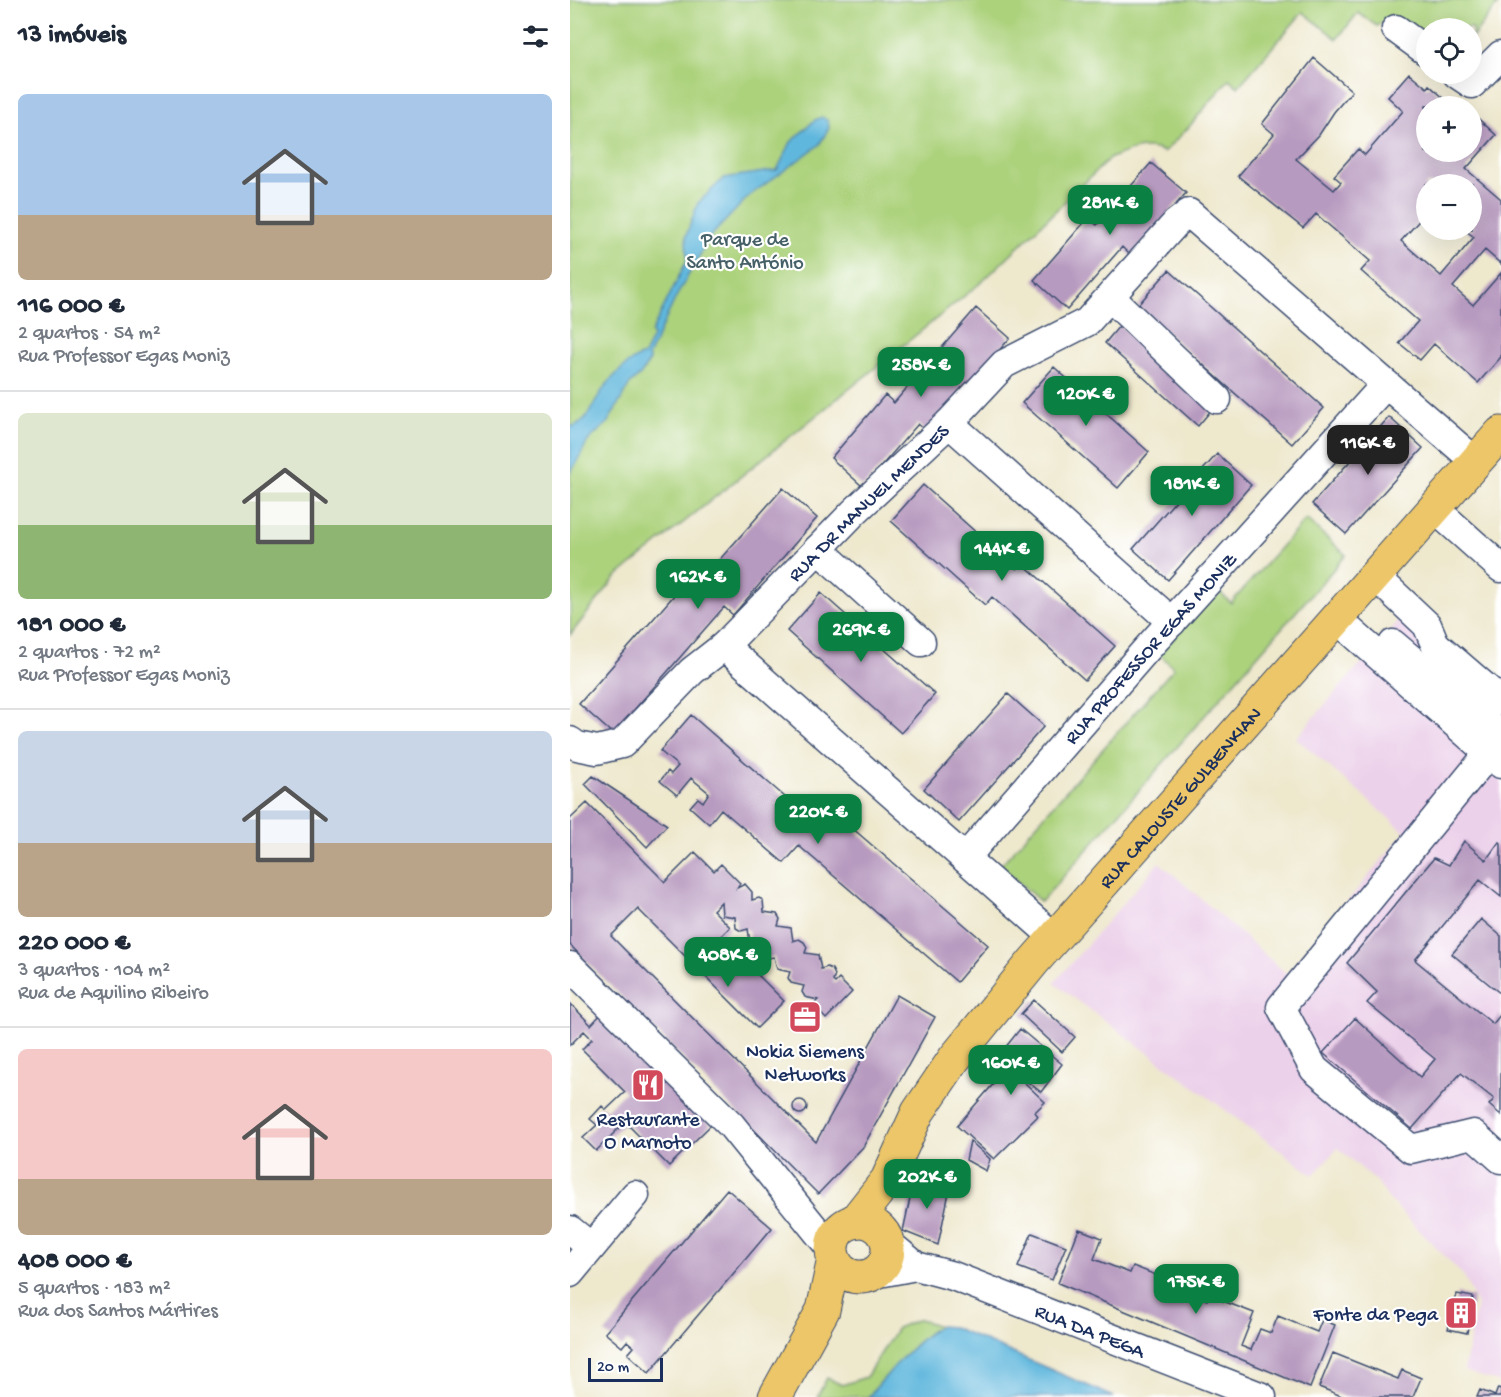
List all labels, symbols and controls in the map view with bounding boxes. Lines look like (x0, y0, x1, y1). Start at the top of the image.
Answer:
map controls (1416, 18, 1482, 240)
button: locate (1416, 18, 1482, 84)
icon: filters (519, 20, 552, 53)
text: 13 imóveis (18, 21, 126, 52)
button: + (1416, 96, 1482, 162)
icon: home (231, 133, 339, 241)
button: − (1416, 174, 1482, 240)
pin: 281K € (1061, 185, 1159, 236)
text: 281K € (1082, 193, 1138, 216)
park label: Parque de Santo António (686, 230, 804, 276)
text: 116 000 € (18, 292, 124, 323)
text: 2 quartos · 54 m² (18, 323, 161, 346)
text: Rua Professor Egas Moniz (18, 346, 230, 369)
pin: 258K € (872, 347, 970, 398)
text: 258K € (892, 355, 950, 378)
pin: 120K € (1037, 376, 1135, 427)
text: 120K € (1058, 384, 1114, 407)
street label: RUA DR MANUEL MENDES (785, 420, 956, 588)
pin: 116K € (1319, 425, 1417, 476)
text: 116K € (1341, 433, 1395, 456)
icon: home (231, 452, 339, 560)
pin: 181K € (1143, 466, 1241, 517)
text: 181K € (1165, 474, 1219, 497)
pin: 144K € (953, 531, 1051, 582)
text: 144K € (975, 539, 1029, 562)
street label: RUA PROFESSOR EGAS MONIZ (1061, 548, 1244, 750)
pin: 162K € (649, 559, 747, 610)
text: 162K € (670, 567, 726, 590)
text: 181 000 € (18, 611, 125, 642)
pin: 269K € (812, 612, 910, 663)
text: 269K € (832, 620, 890, 643)
text: 2 quartos · 72 m² (18, 642, 161, 665)
text: Rua Professor Egas Moniz (18, 665, 230, 688)
street label: RUA CALOUSTE GULBENKIAN (1096, 704, 1268, 894)
icon: home (231, 770, 339, 878)
pin: 220K € (769, 794, 867, 845)
text: 220K € (789, 802, 847, 825)
text: 220 000 € (18, 929, 130, 960)
pin: 408K € (679, 937, 777, 988)
text: 408K € (698, 945, 758, 968)
text: 3 quartos · 104 m² (18, 960, 170, 983)
text: Rua de Aquilino Ribeiro (18, 983, 209, 1006)
office icon: Nokia Siemens Networks (787, 999, 823, 1035)
place label: Nokia Siemens Networks (746, 1042, 865, 1088)
pin: 160K € (962, 1045, 1060, 1096)
text: 160K € (982, 1053, 1040, 1076)
restaurant icon: Restaurante O Marnoto (630, 1067, 666, 1103)
icon: home (231, 1088, 339, 1196)
place label: Restaurante O Marnoto (597, 1110, 700, 1156)
pin: 202K € (878, 1159, 976, 1210)
text: 202K € (898, 1167, 956, 1190)
text: 408 000 € (18, 1247, 131, 1278)
pin: 175K € (1147, 1264, 1245, 1315)
text: 175K € (1168, 1272, 1224, 1295)
text: 5 quartos · 183 m² (18, 1278, 171, 1301)
building icon: Fonte da Pega (1443, 1295, 1479, 1331)
text: Rua dos Santos Mártires (18, 1301, 218, 1324)
street label: RUA DA PEGA (1031, 1301, 1148, 1365)
place label: Fonte da Pega (1312, 1305, 1439, 1328)
scale bar (588, 1355, 663, 1382)
text: 20 m (597, 1359, 629, 1378)

